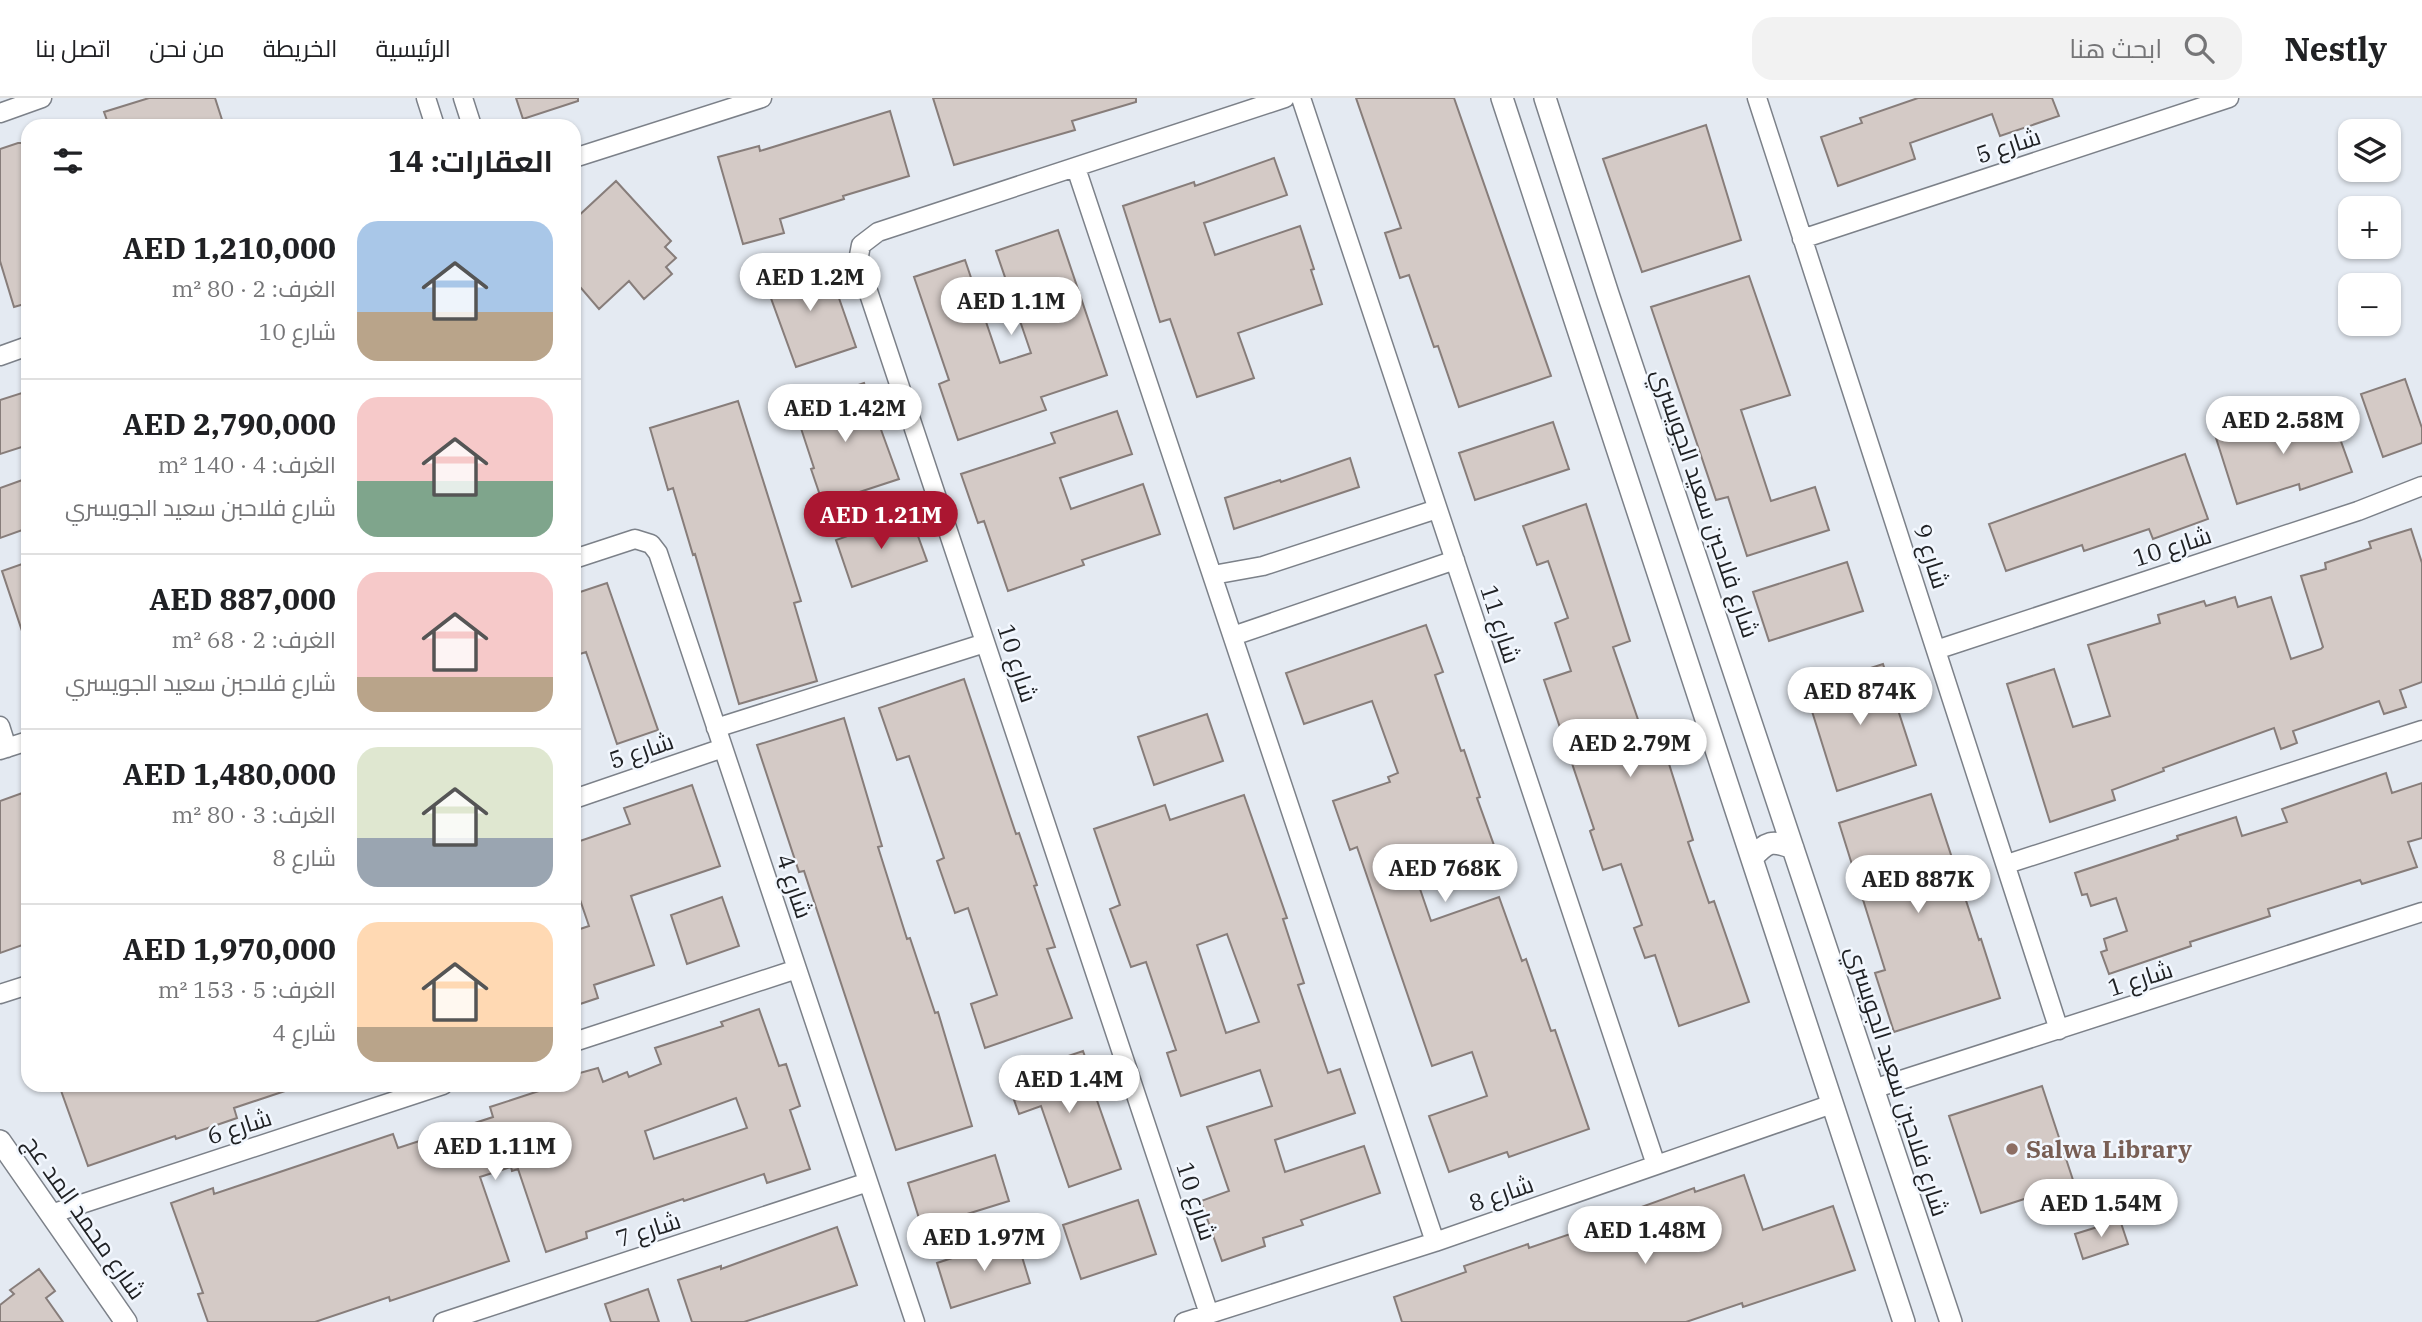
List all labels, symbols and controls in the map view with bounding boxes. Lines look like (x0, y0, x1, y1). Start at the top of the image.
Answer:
search box (1752, 17, 2242, 80)
text: Nestly (2284, 27, 2387, 70)
icon: search (2180, 29, 2218, 67)
text: ابحث هنا (2069, 31, 2162, 65)
text: اتصل بنا (35, 32, 111, 64)
text: من نحن (149, 32, 225, 64)
text: الخريطة (263, 32, 338, 64)
text: الرئيسية (376, 32, 451, 64)
map controls (2338, 119, 2401, 336)
button: layers (2338, 119, 2401, 182)
street label: شارع 5 (1971, 120, 2045, 171)
text: العقارات: 14 (388, 141, 553, 180)
icon: filters (49, 142, 87, 180)
button: + (2338, 196, 2401, 259)
text: AED 1,210,000 (123, 228, 336, 267)
icon: home (413, 249, 497, 333)
pin: AED 1.2M (738, 254, 882, 313)
text: AED 1.2M (756, 261, 864, 291)
text: الغرف: 2 · 80 m² (171, 273, 336, 303)
button: − (2338, 273, 2401, 336)
pin: AED 1.1M (939, 278, 1083, 337)
text: AED 1.1M (957, 285, 1065, 315)
text: شارع 10 (259, 316, 336, 346)
street label: شارع فلاحبن سعيد الجويسري (1642, 364, 1767, 643)
pin: AED 1.42M (765, 384, 925, 444)
text: AED 1.42M (784, 392, 906, 422)
pin: AED 2.58M (2203, 396, 2363, 456)
text: AED 2,790,000 (123, 404, 336, 443)
text: AED 2.58M (2222, 404, 2344, 434)
icon: home (413, 425, 497, 509)
text: الغرف: 4 · 140 m² (158, 449, 336, 479)
pin: AED 1.21M (801, 491, 961, 551)
text: شارع فلاحبن سعيد الجويسري (65, 492, 336, 522)
text: AED 1.21M (820, 499, 942, 529)
street label: شارع 10 (2129, 518, 2216, 575)
street label: شارع 9 (1906, 519, 1957, 593)
text: AED 887,000 (149, 579, 336, 618)
street label: شارع 11 (1472, 581, 1529, 668)
icon: home (413, 600, 497, 684)
street label: شارع 10 (989, 620, 1046, 707)
text: الغرف: 2 · 68 m² (171, 624, 336, 654)
text: شارع فلاحبن سعيد الجويسري (65, 667, 336, 697)
pin: AED 874K (1788, 668, 1932, 727)
text: AED 874K (1804, 675, 1916, 705)
pin: AED 2.79M (1550, 720, 1710, 779)
street label: شارع 5 (604, 724, 678, 777)
text: AED 2.79M (1569, 727, 1691, 757)
text: AED 1,480,000 (123, 754, 336, 793)
icon: home (413, 775, 497, 859)
text: الغرف: 3 · 80 m² (171, 799, 336, 829)
text: شارع 8 (272, 842, 336, 872)
pin: AED 768K (1373, 844, 1517, 904)
street label: شارع 4 (768, 849, 821, 923)
text: AED 768K (1389, 852, 1501, 882)
pin: AED 887K (1846, 856, 1990, 915)
text: AED 887K (1862, 863, 1974, 893)
text: AED 1,970,000 (123, 929, 336, 968)
street label: شارع فلاحبن سعيد الجويسري (1836, 942, 1957, 1221)
icon: home (413, 950, 497, 1034)
street label: شارع 1 (2103, 953, 2177, 1004)
text: الغرف: 5 · 153 m² (158, 974, 336, 1004)
text: شارع 4 (272, 1017, 336, 1047)
pin: AED 1.4M (997, 1056, 1141, 1115)
text: AED 1.4M (1015, 1063, 1123, 1093)
street label: شارع 6 (202, 1101, 276, 1152)
pin: AED 1.11M (415, 1122, 575, 1182)
street label: شارع محمد المد عج (16, 1129, 154, 1306)
text: AED 1.11M (434, 1130, 556, 1160)
place label: Salwa Library (2026, 1133, 2192, 1165)
marker: Salwa Library (2004, 1141, 2020, 1157)
street label: شارع 10 (1168, 1158, 1225, 1245)
street label: شارع 8 (1464, 1167, 1538, 1220)
pin: AED 1.54M (2021, 1180, 2181, 1239)
text: AED 1.54M (2040, 1187, 2162, 1217)
street label: شارع 7 (611, 1204, 685, 1255)
pin: AED 1.48M (1565, 1206, 1725, 1266)
pin: AED 1.97M (904, 1214, 1064, 1273)
text: AED 1.48M (1584, 1214, 1706, 1244)
text: AED 1.97M (923, 1221, 1045, 1251)

